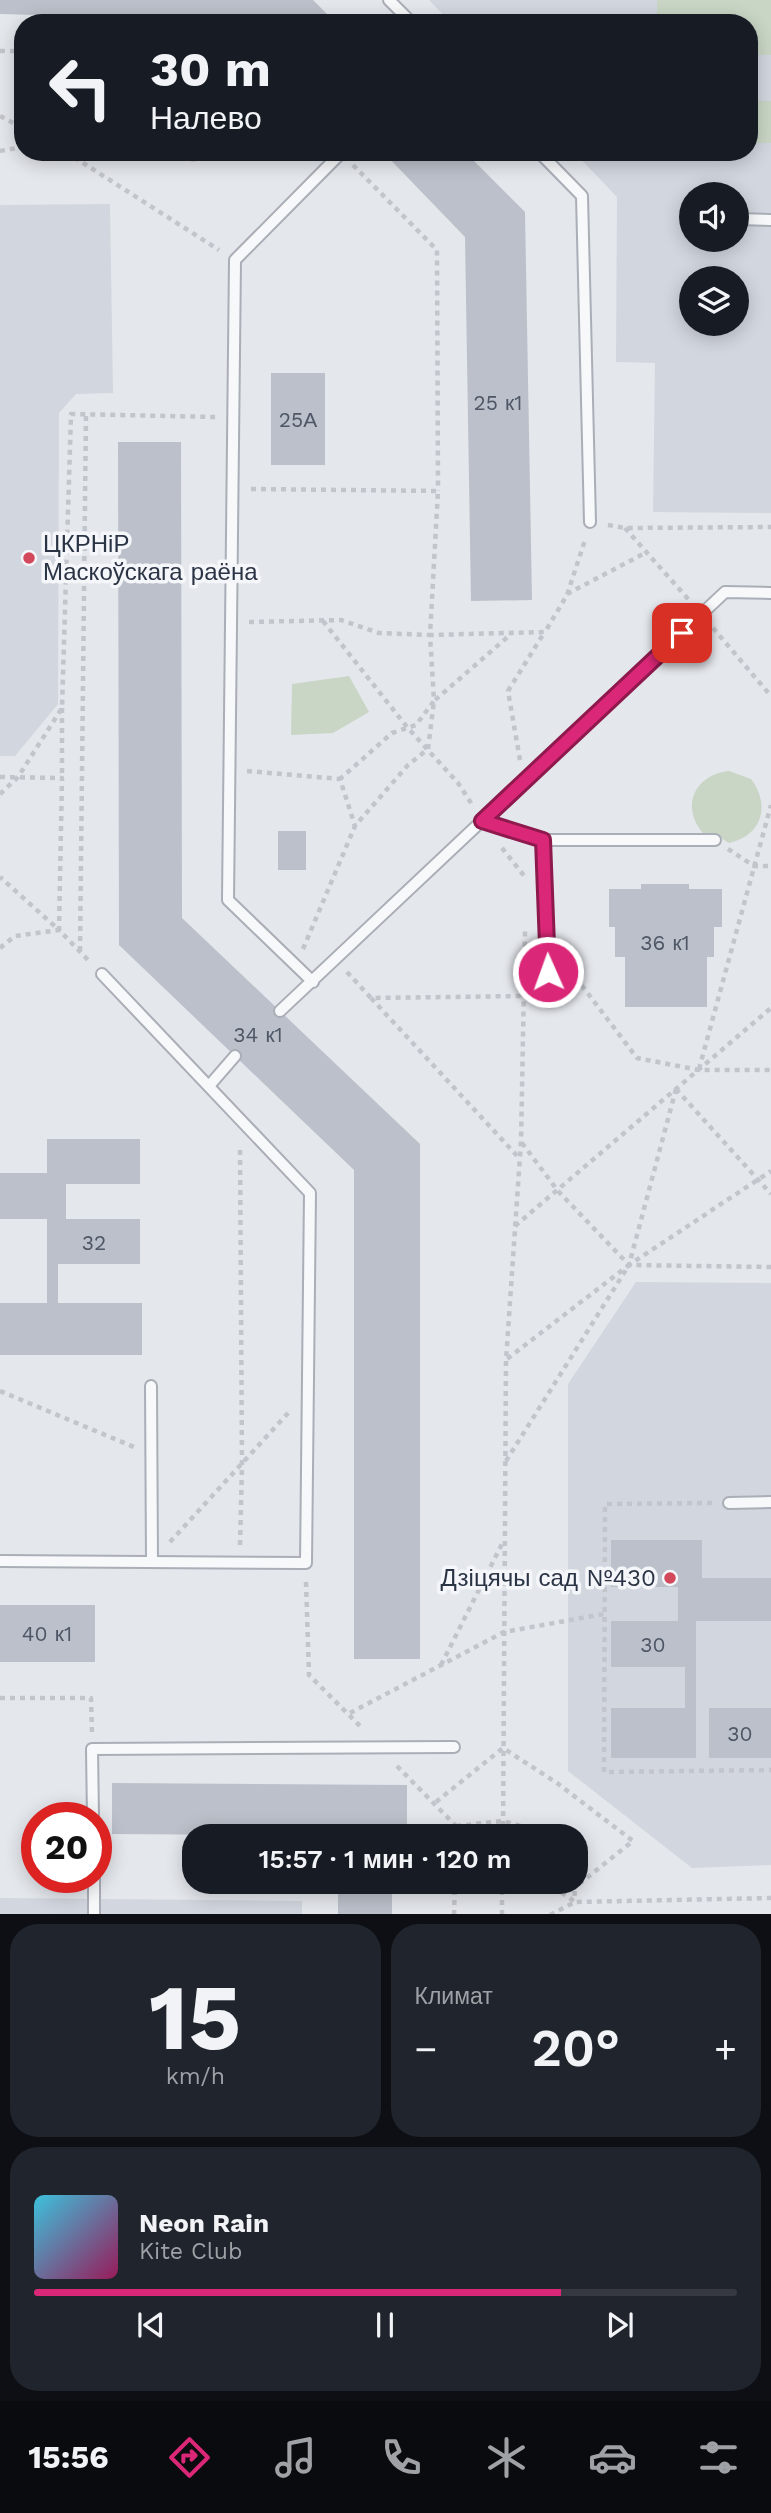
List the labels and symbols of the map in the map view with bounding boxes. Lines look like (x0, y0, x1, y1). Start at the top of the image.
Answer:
house number: 25 к1 (473, 390, 523, 415)
house number: 25А (279, 407, 317, 432)
place label: ЦКРНіР Маскоўскага раёна (43, 530, 258, 586)
marker: ЦКРНіР Маскоўскага раёна (21, 550, 37, 566)
pin (652, 603, 712, 663)
house number: 36 к1 (640, 930, 690, 955)
position arrow (511, 935, 585, 1009)
house number: 34 к1 (233, 1022, 283, 1047)
house number: 32 (82, 1230, 106, 1255)
place label: Дзіцячы сад №430 (441, 1564, 656, 1592)
marker: Дзіцячы сад №430 (662, 1570, 678, 1586)
house number: 40 к1 (22, 1621, 72, 1646)
house number: 30 (640, 1632, 666, 1657)
house number: 30 (727, 1721, 753, 1746)
speed limit sign: 20 (21, 1802, 112, 1893)

